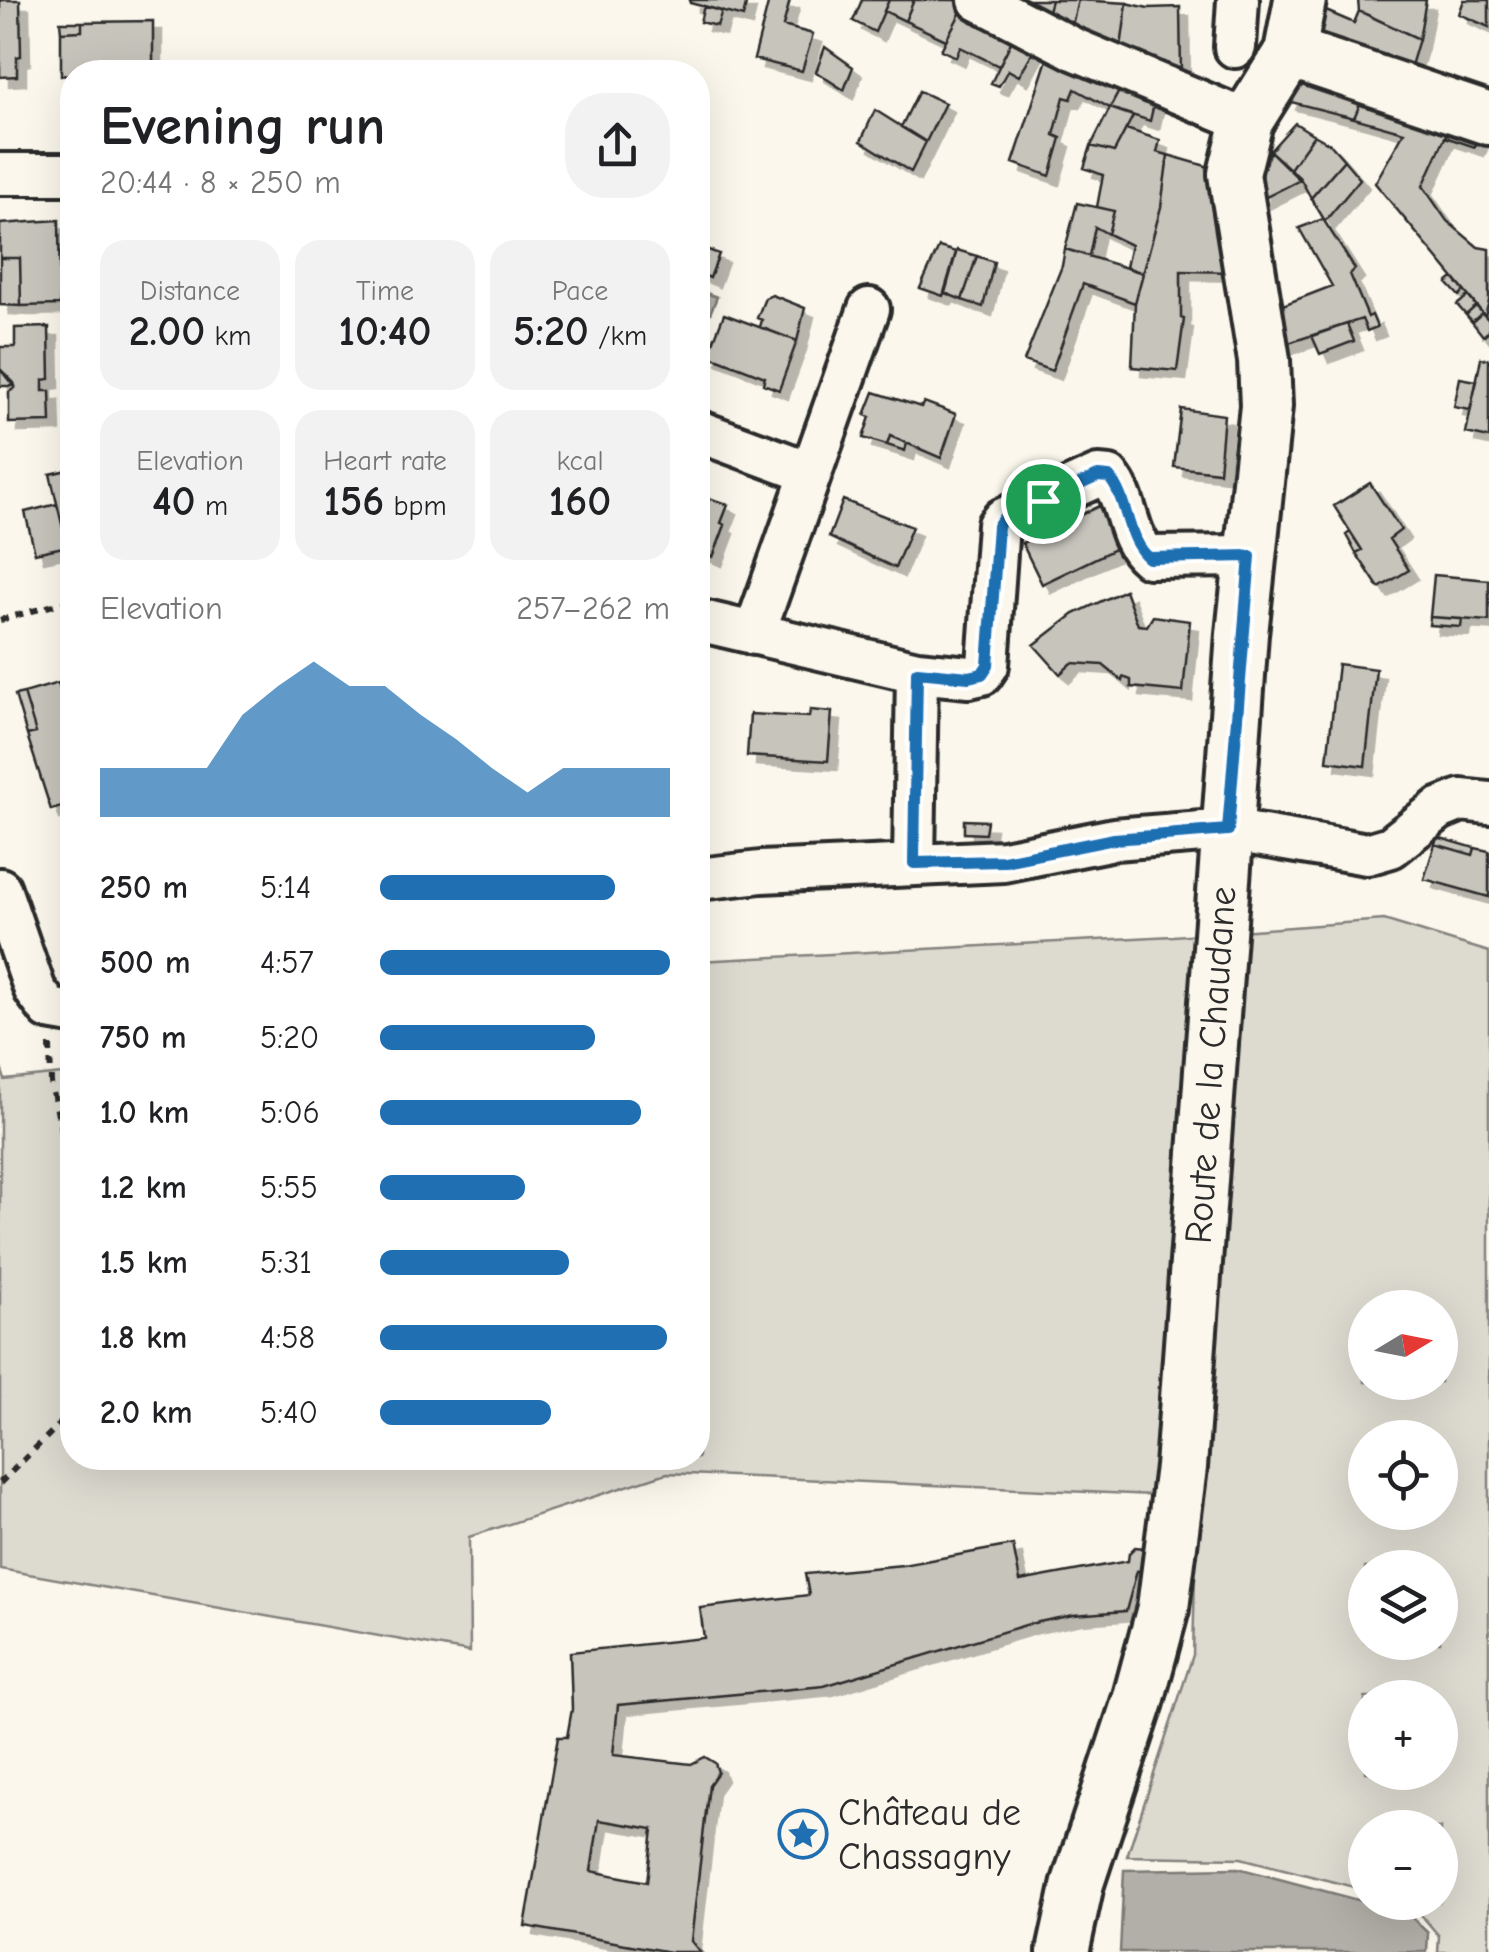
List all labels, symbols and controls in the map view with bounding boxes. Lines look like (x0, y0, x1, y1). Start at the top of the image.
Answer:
button: share (565, 93, 670, 198)
text: Evening run (100, 94, 385, 158)
text: 20:44 · 8 × 250 m (100, 164, 341, 201)
text: Distance (140, 275, 240, 307)
text: Time (356, 275, 414, 307)
text: Pace (552, 275, 608, 307)
text: 2.00 (129, 307, 205, 356)
text: 10:40 (339, 307, 431, 356)
text: 5:20 (513, 307, 589, 356)
text: km (205, 320, 251, 352)
text: /km (589, 320, 647, 352)
text: Elevation (136, 445, 244, 477)
text: Heart rate (323, 445, 447, 477)
text: kcal (556, 445, 604, 477)
pin (1001, 459, 1086, 544)
icon: arrive (1016, 474, 1071, 529)
text: 40 (152, 477, 196, 526)
text: 156 (323, 477, 384, 526)
text: 160 (549, 477, 611, 526)
text: m (196, 490, 228, 522)
text: bpm (384, 490, 447, 522)
text: Elevation (100, 590, 223, 627)
text: 257–262 m (516, 590, 670, 627)
text: 250 m (100, 869, 188, 906)
text: 5:14 (260, 869, 311, 906)
street label: Route de la Chaudane (1177, 885, 1245, 1245)
text: 500 m (100, 944, 190, 981)
text: 4:57 (260, 944, 314, 981)
text: 750 m (100, 1019, 187, 1056)
text: 5:20 (260, 1019, 319, 1056)
text: 1.0 km (100, 1094, 189, 1131)
text: 5:06 (260, 1094, 320, 1131)
text: 1.2 km (100, 1169, 187, 1206)
text: 5:55 (260, 1169, 318, 1206)
text: 1.5 km (100, 1244, 188, 1281)
text: 5:31 (260, 1244, 312, 1281)
north arrow (1348, 1290, 1458, 1400)
map controls (1348, 1290, 1458, 1920)
text: 1.8 km (100, 1319, 187, 1356)
text: 4:58 (260, 1319, 315, 1356)
text: 2.0 km (100, 1394, 192, 1431)
text: 5:40 (260, 1394, 318, 1431)
button: locate (1348, 1420, 1458, 1530)
button: layers (1348, 1550, 1458, 1660)
button: + (1348, 1680, 1458, 1790)
place label: Château de Chassagny (838, 1791, 1021, 1879)
place icon: Château de Chassagny (777, 1808, 829, 1860)
button: − (1348, 1810, 1458, 1920)

